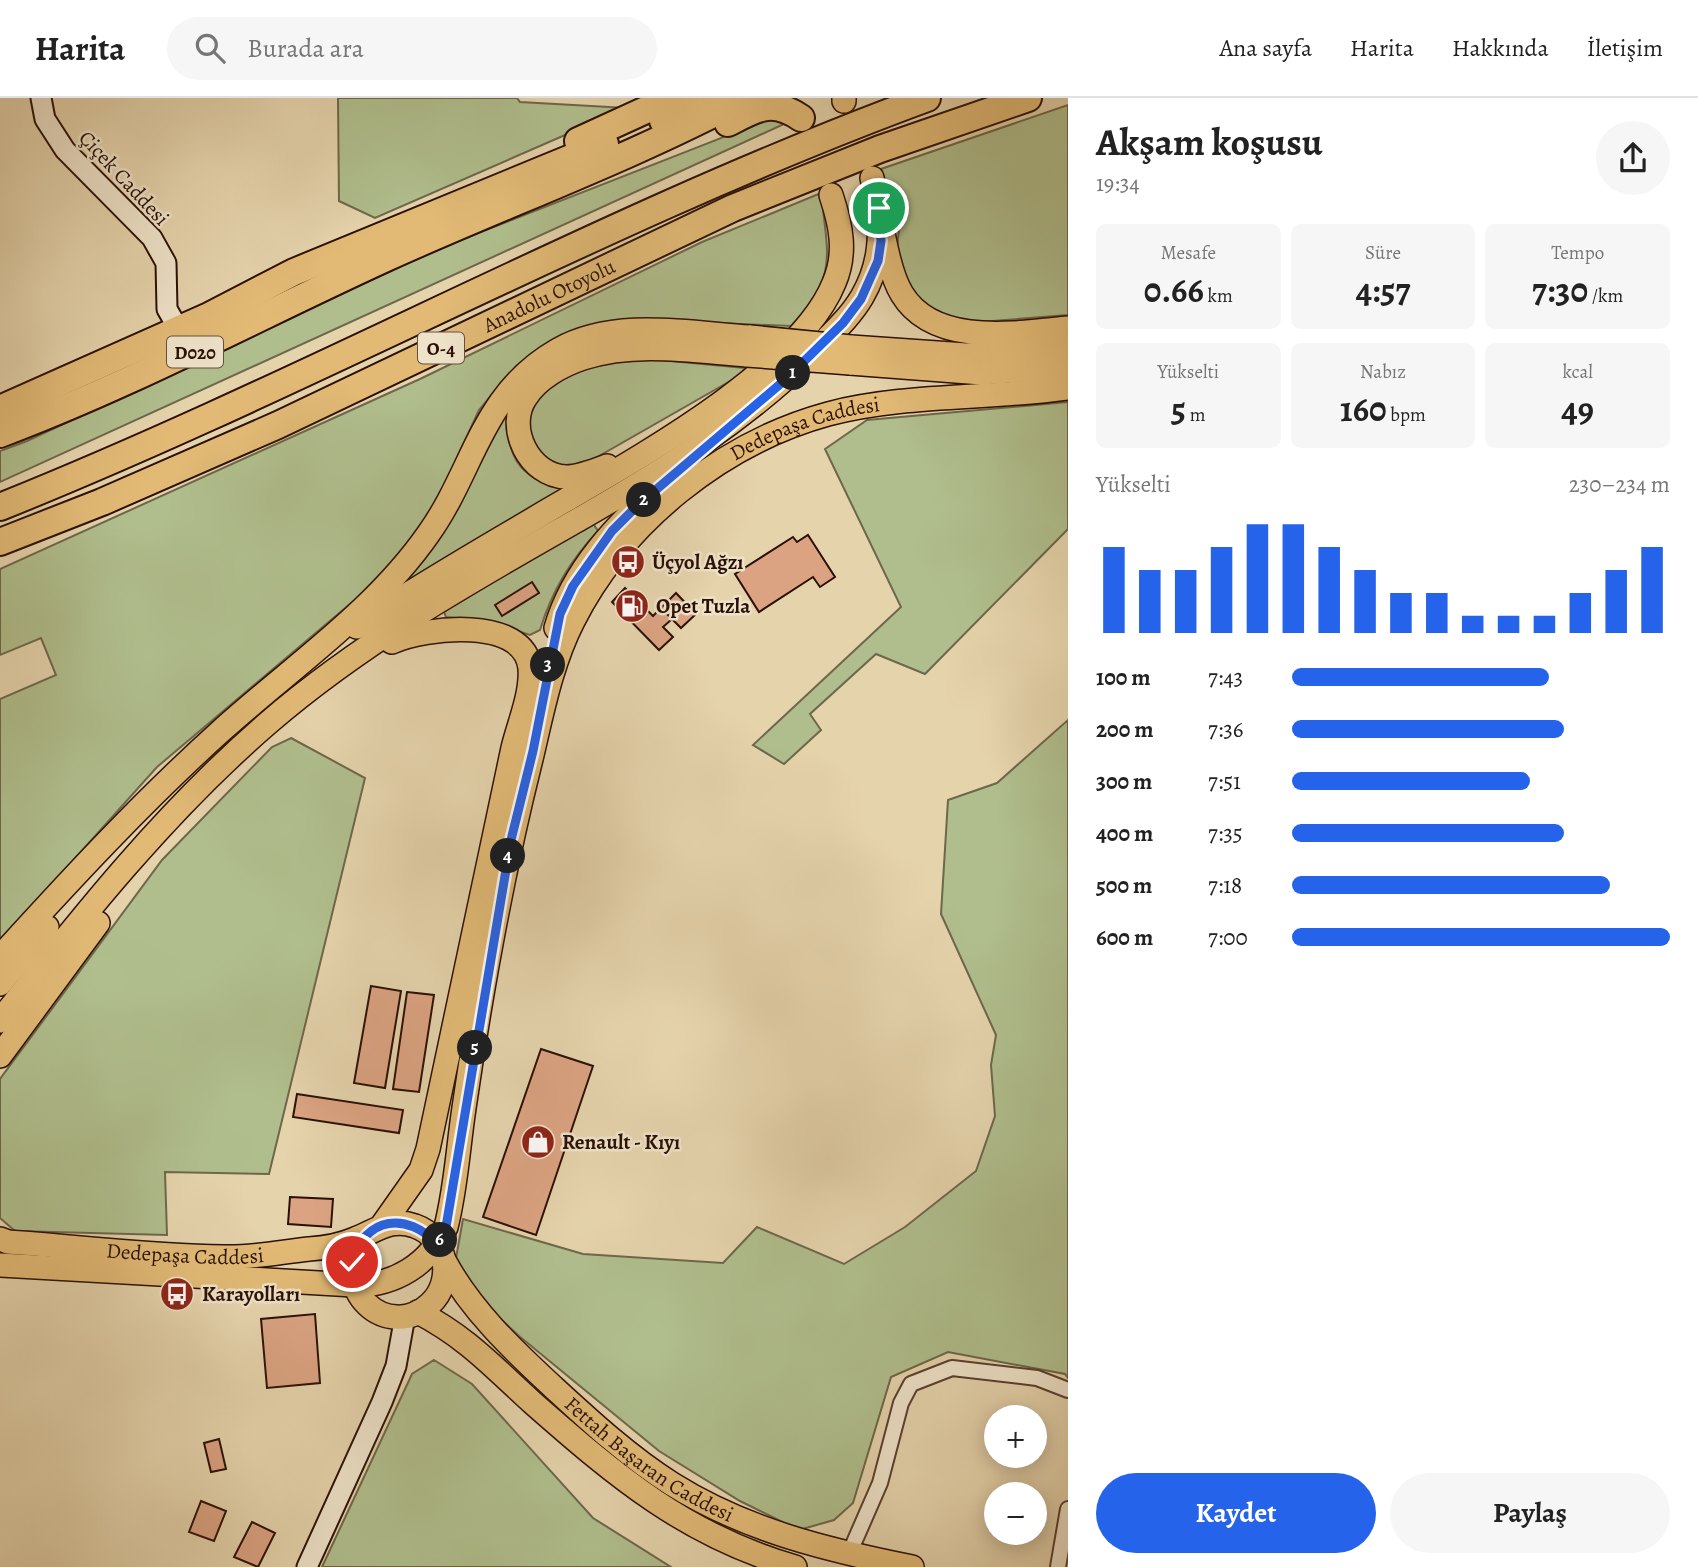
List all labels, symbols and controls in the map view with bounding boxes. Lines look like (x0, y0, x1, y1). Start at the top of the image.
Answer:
search box (167, 17, 657, 80)
text: Harita (35, 26, 125, 71)
icon: search (191, 29, 229, 67)
text: Burada ara (247, 31, 364, 66)
text: Ana sayfa (1220, 32, 1312, 64)
text: Harita (1350, 32, 1414, 64)
text: Hakkında (1452, 32, 1549, 64)
text: İletişim (1587, 32, 1663, 64)
text: Akşam koşusu (1096, 116, 1323, 168)
button: share (1596, 121, 1670, 195)
street label: Çiçek Caddesi (73, 124, 175, 232)
text: 19:34 (1096, 168, 1140, 199)
pin (849, 178, 909, 238)
icon: arrive (860, 189, 898, 227)
text: Mesafe (1161, 240, 1216, 266)
text: Süre (1365, 240, 1401, 266)
text: Tempo (1551, 240, 1604, 266)
street label: Anadolu Otoyolu (478, 252, 620, 340)
text: 0.66 (1144, 266, 1204, 314)
text: 4:57 (1356, 266, 1410, 314)
text: 7:30 (1532, 266, 1588, 314)
text: km (1204, 283, 1233, 309)
text: /km (1588, 283, 1623, 309)
road number: O-4 (418, 332, 464, 364)
road number: D020 (167, 336, 223, 368)
pin: 1 (776, 356, 810, 390)
text: 1 (789, 359, 796, 385)
text: Yükselti (1157, 359, 1219, 385)
text: Nabız (1360, 359, 1406, 385)
text: kcal (1562, 359, 1593, 385)
text: 5 (1171, 385, 1186, 433)
text: 160 (1340, 385, 1387, 433)
text: 49 (1561, 385, 1594, 433)
street label: Dedepaşa Caddesi (725, 390, 882, 467)
text: m (1186, 402, 1206, 428)
text: bpm (1387, 402, 1426, 428)
text: Yükselti (1096, 469, 1171, 500)
text: 230–234 m (1569, 469, 1670, 500)
pin: 2 (626, 482, 662, 518)
text: 2 (639, 486, 648, 512)
bus stop icon: Üçyol Ağzı (609, 543, 647, 581)
place label: Üçyol Ağzı (652, 548, 743, 576)
fuel station icon: Opet Tuzla (613, 587, 651, 625)
place label: Opet Tuzla (656, 592, 751, 620)
pin: 3 (530, 648, 566, 682)
text: 3 (543, 651, 552, 677)
text: 100 m (1096, 662, 1151, 693)
text: 7:43 (1208, 662, 1243, 693)
text: 200 m (1096, 714, 1154, 745)
text: 7:36 (1208, 714, 1243, 745)
text: 300 m (1096, 766, 1152, 797)
text: 7:51 (1208, 766, 1241, 797)
text: 400 m (1096, 818, 1153, 849)
text: 7:35 (1208, 818, 1243, 849)
pin: 4 (490, 838, 526, 874)
text: 4 (503, 842, 512, 868)
text: 500 m (1096, 870, 1152, 901)
text: 7:18 (1208, 870, 1242, 901)
text: 600 m (1096, 922, 1153, 953)
text: 7:00 (1208, 922, 1248, 953)
pin: 5 (458, 1030, 492, 1066)
text: 5 (470, 1034, 479, 1060)
shop icon: Renault - Kıyı (519, 1123, 557, 1161)
place label: Renault - Kıyı (562, 1128, 680, 1156)
pin: 6 (422, 1222, 458, 1258)
text: 6 (435, 1226, 444, 1252)
pin (322, 1232, 382, 1292)
street label: Dedepaşa Caddesi (105, 1236, 265, 1271)
icon: check (333, 1243, 371, 1281)
bus stop icon: Karayolları (158, 1275, 196, 1313)
place label: Karayolları (202, 1280, 300, 1308)
street label: Fettah Başaran Caddesi (558, 1390, 738, 1529)
map controls (984, 1405, 1047, 1545)
button: + (984, 1405, 1047, 1468)
button: Kaydet (1096, 1473, 1376, 1553)
button: Paylaş (1390, 1473, 1670, 1553)
button: − (984, 1482, 1047, 1545)

